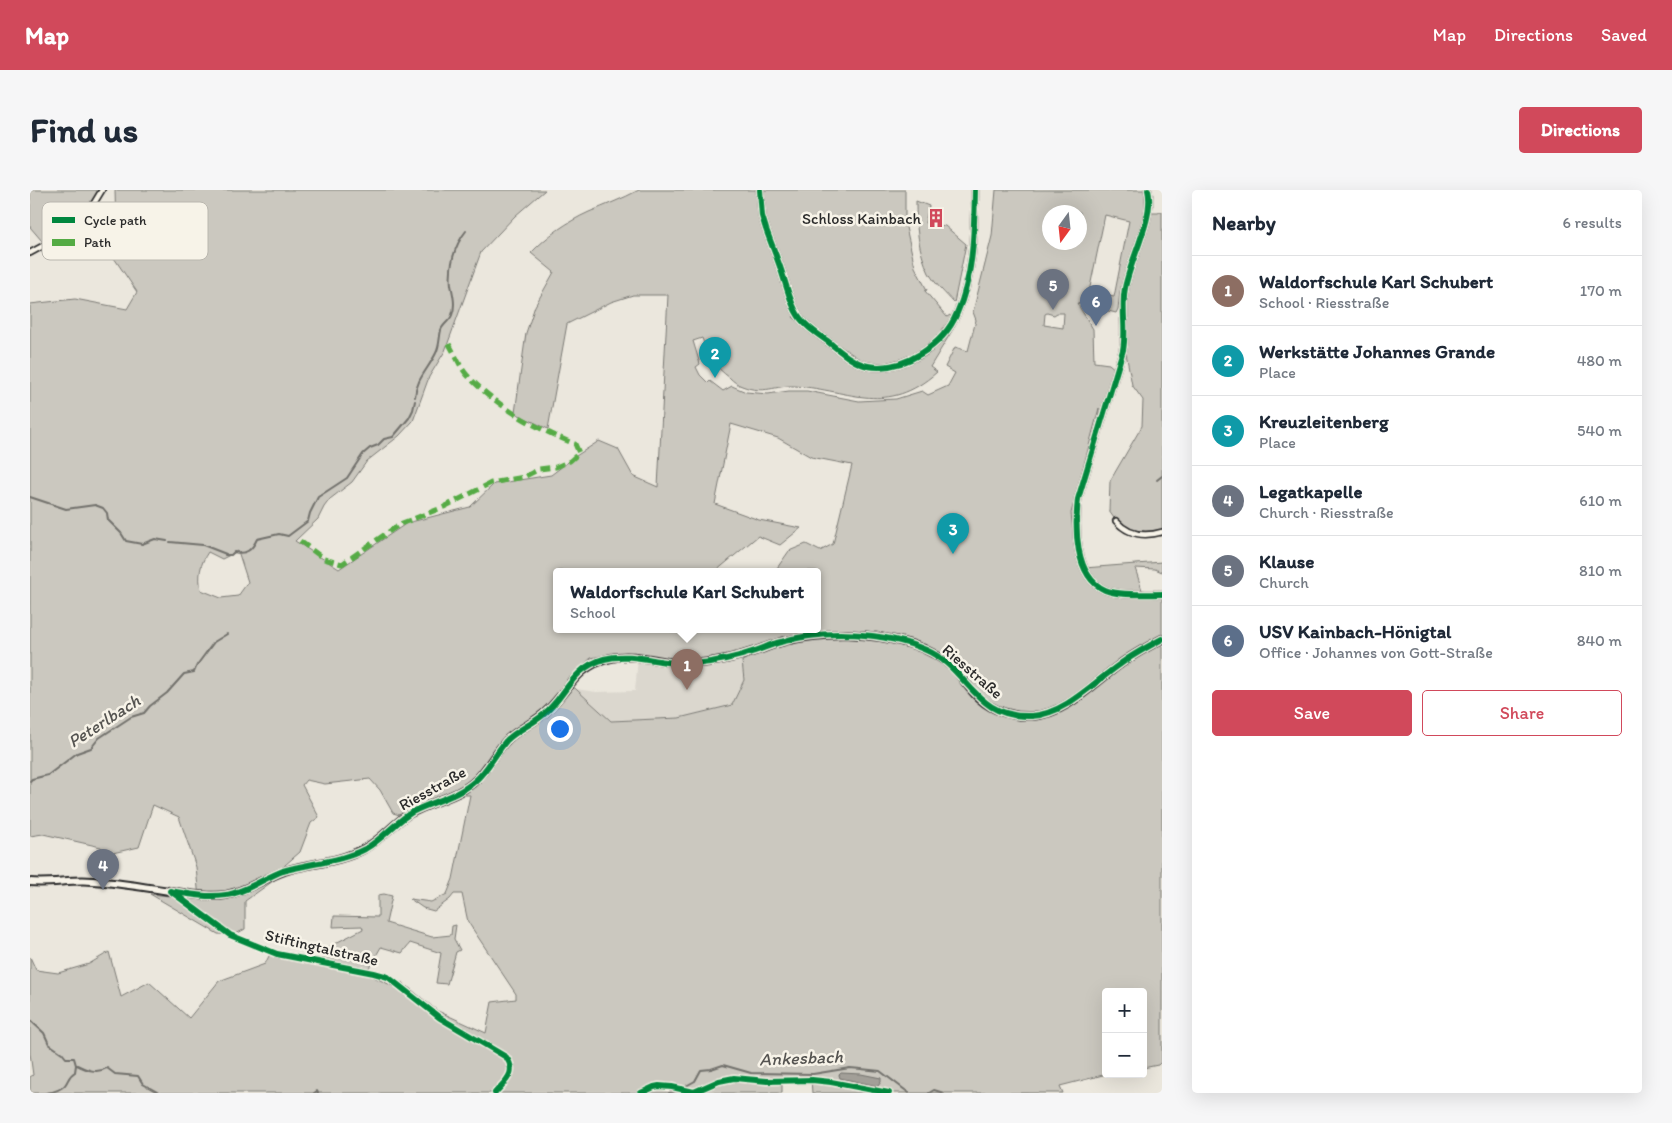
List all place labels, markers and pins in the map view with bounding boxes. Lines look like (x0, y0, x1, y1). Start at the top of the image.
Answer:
building icon: Schloss Kainbach (925, 207, 947, 229)
place label: Schloss Kainbach (802, 209, 921, 228)
pin: 5 (1037, 269, 1069, 310)
pin: 6 (1080, 285, 1112, 326)
pin: 2 (699, 337, 731, 378)
pin: 3 (937, 513, 969, 554)
pin: 1 (671, 649, 703, 690)
pin: 4 (87, 849, 119, 890)

